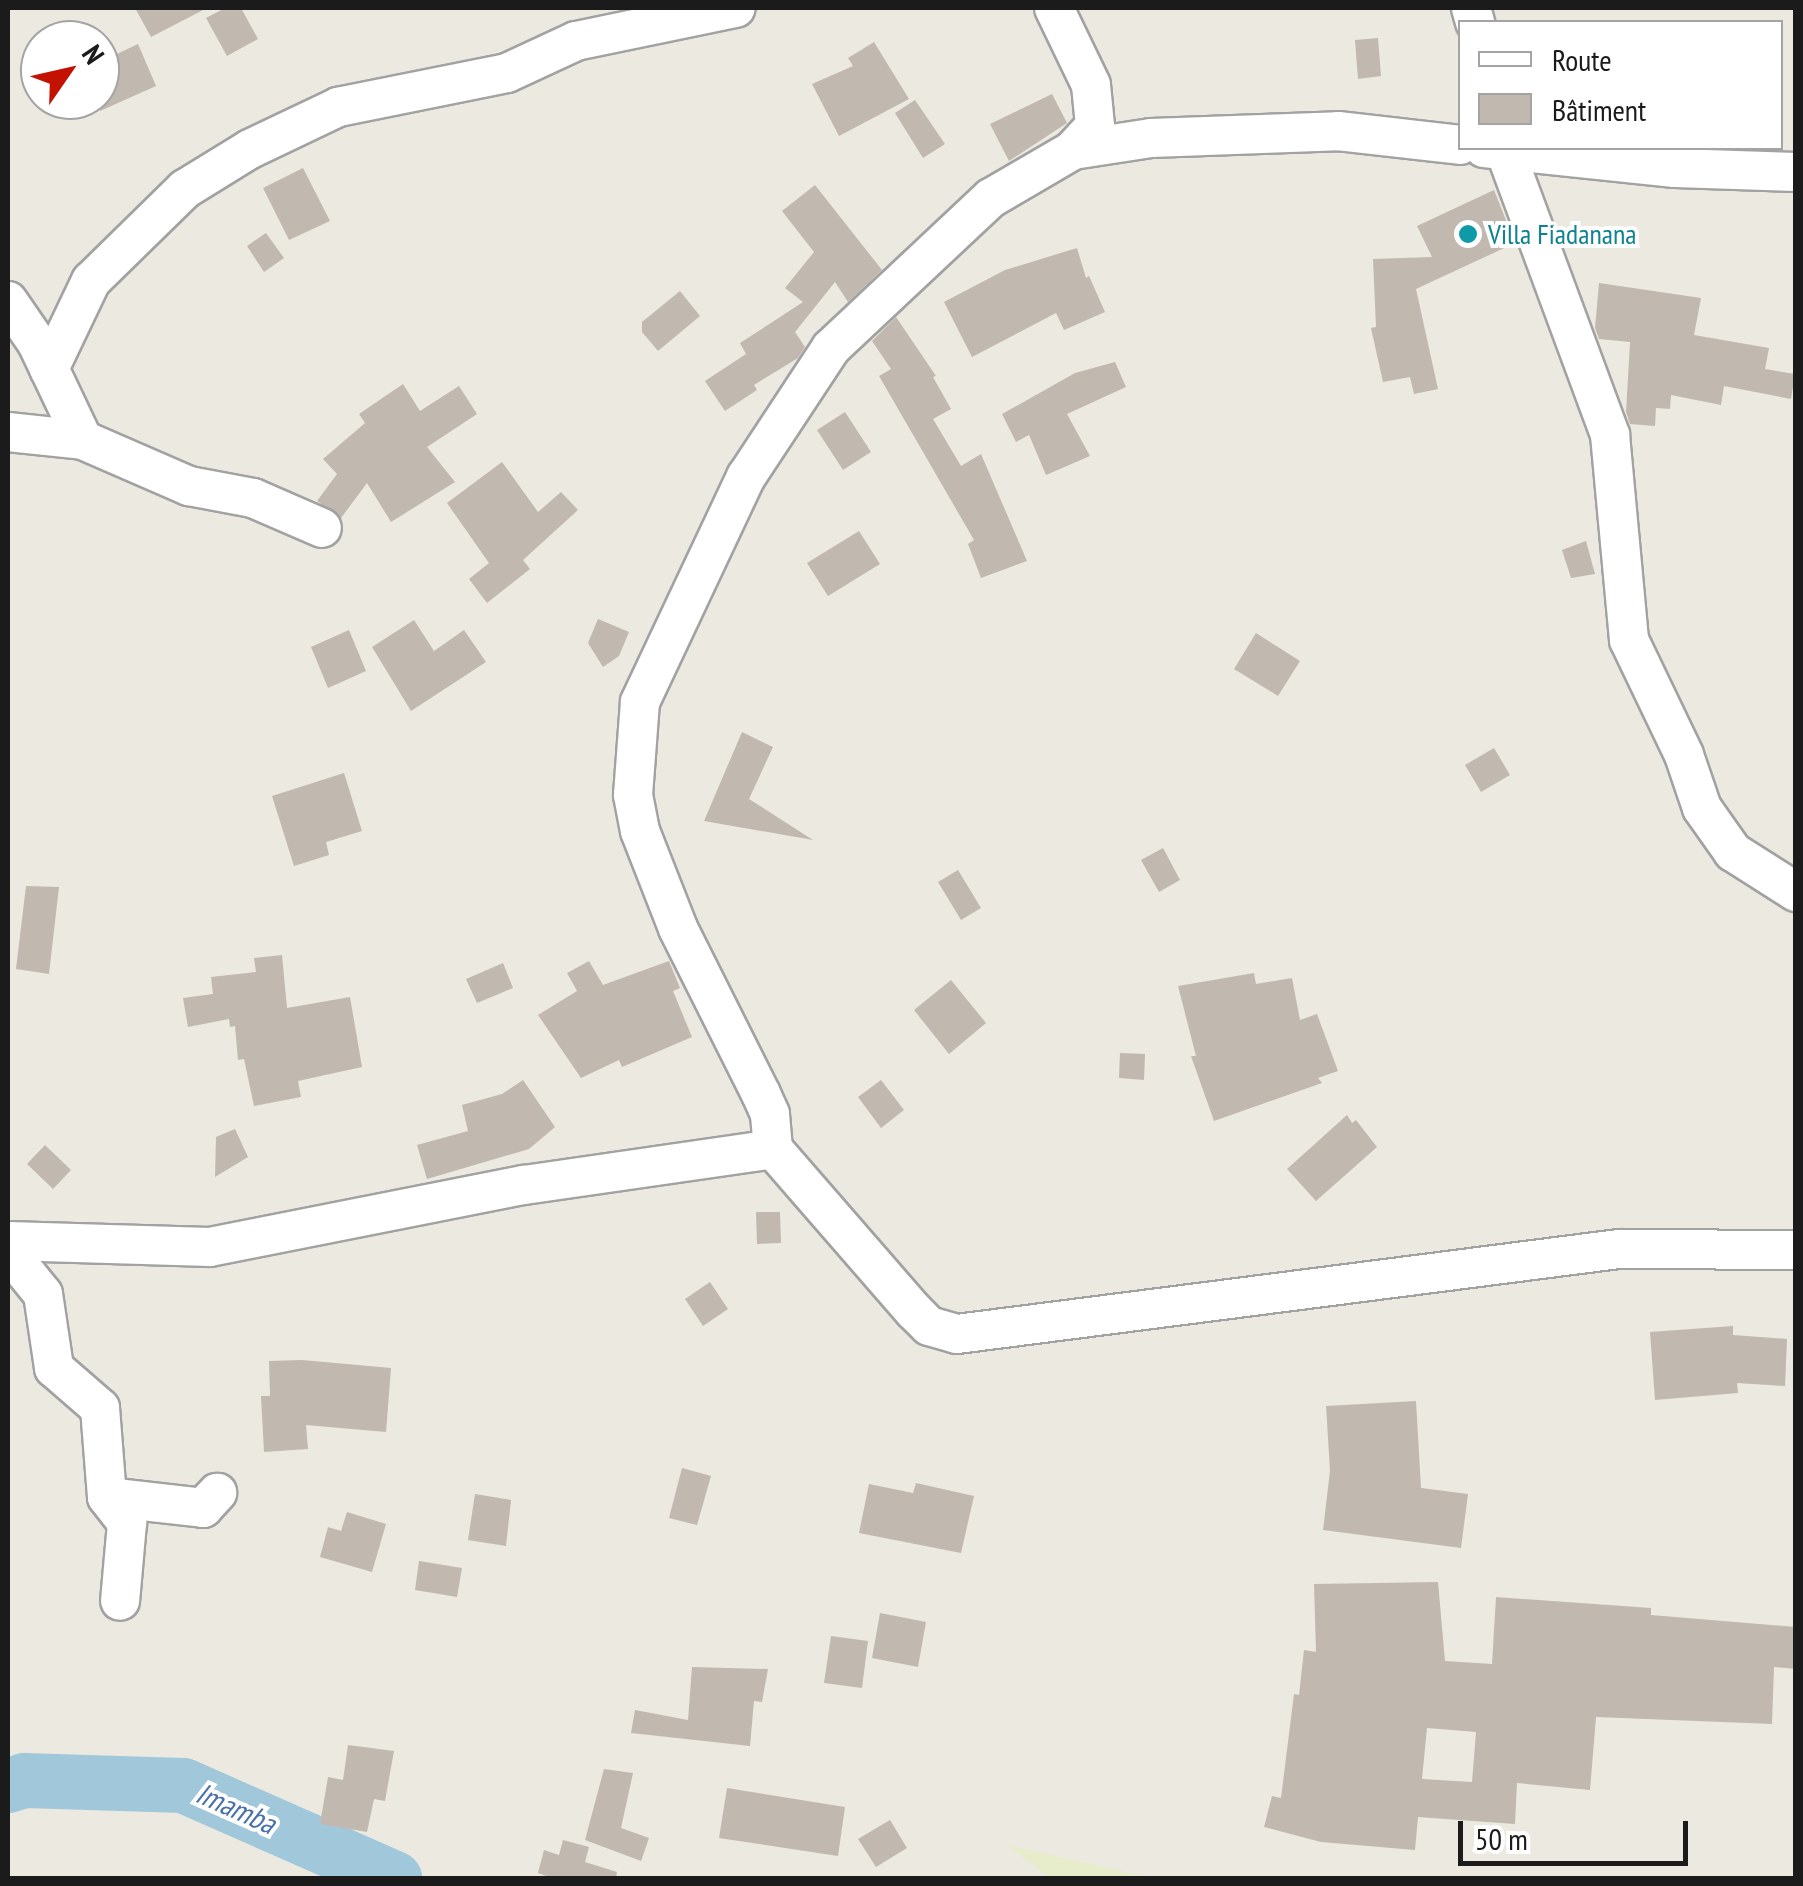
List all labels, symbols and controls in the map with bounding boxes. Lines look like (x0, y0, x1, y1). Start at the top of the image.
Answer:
north arrow (20, 20, 120, 120)
legend (1458, 20, 1783, 150)
text: N (74, 37, 113, 71)
text: Route (1552, 40, 1612, 79)
text: Bâtiment (1552, 90, 1646, 129)
place label: Villa Fiadanana (1488, 217, 1636, 251)
marker: Villa Fiadanana (1457, 223, 1479, 245)
water label: Imamba (191, 1775, 281, 1841)
scale bar (1463, 1801, 1693, 1863)
text: 50 m (1475, 1819, 1528, 1858)

